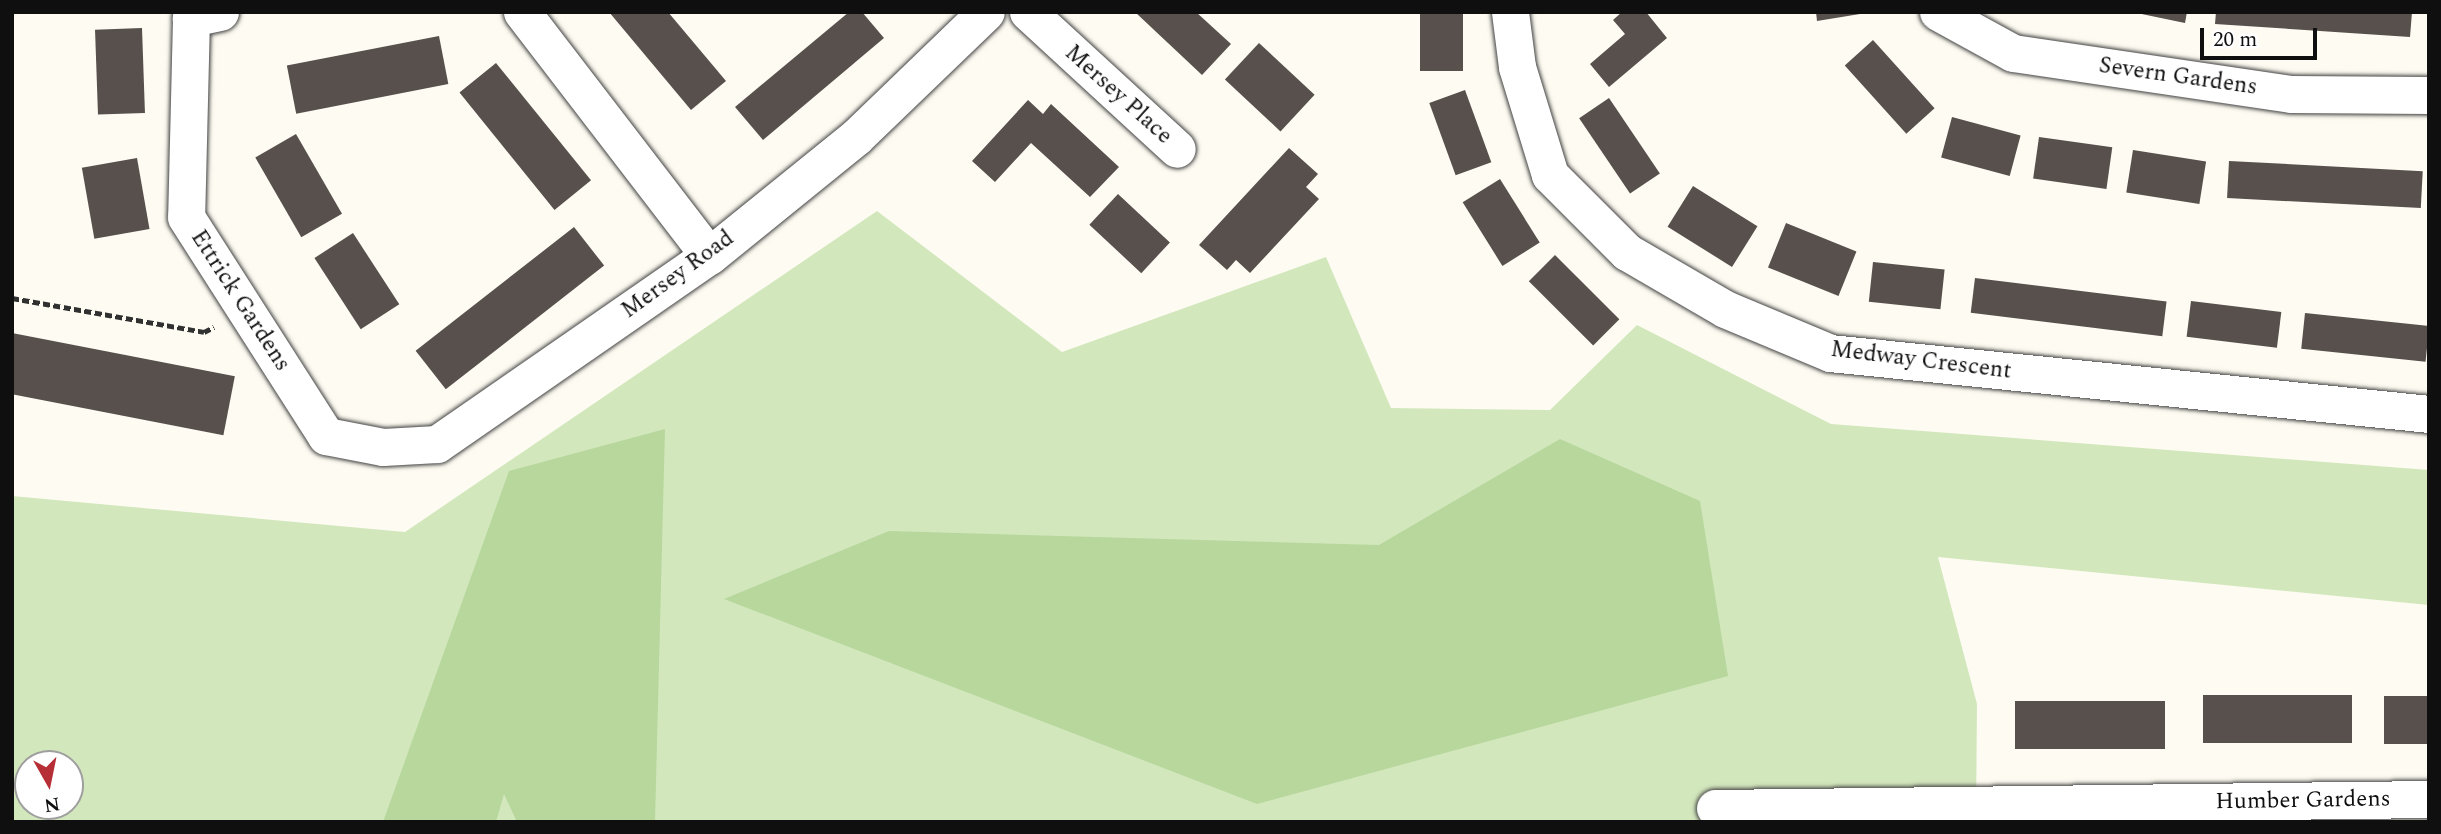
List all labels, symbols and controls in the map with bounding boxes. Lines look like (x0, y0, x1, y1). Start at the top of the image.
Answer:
scale bar (2203, 14, 2320, 58)
text: 20 m (2213, 24, 2257, 56)
street label: Mersey Place (1059, 40, 1177, 150)
street label: Severn Gardens (2097, 52, 2259, 102)
street label: Ettrick Gardens (184, 225, 296, 377)
street label: Mersey Road (616, 225, 740, 325)
street label: Medway Crescent (1829, 336, 2013, 386)
north arrow (14, 750, 84, 820)
street label: Humber Gardens (2215, 786, 2391, 816)
text: N (42, 789, 62, 820)

